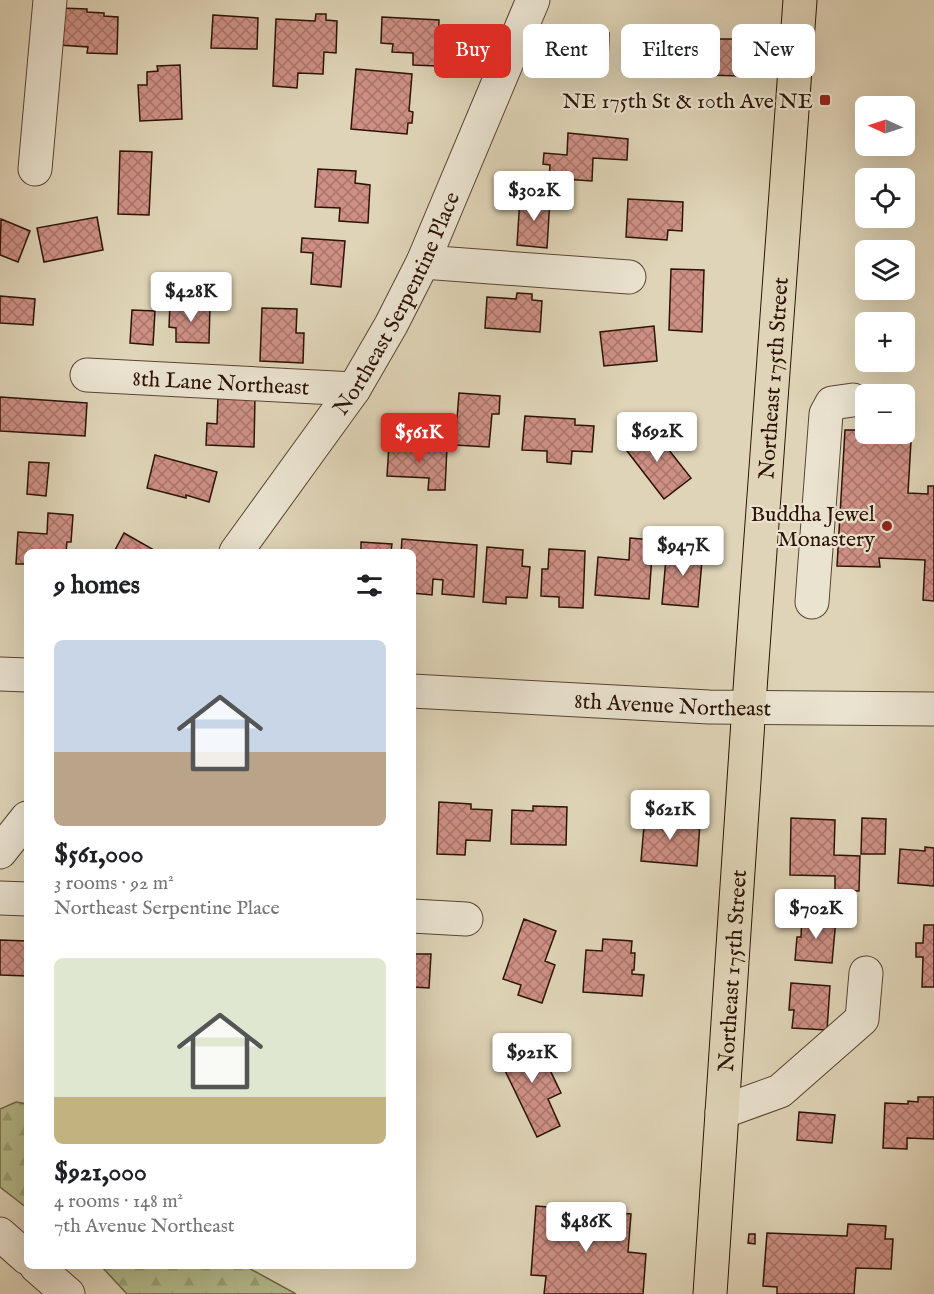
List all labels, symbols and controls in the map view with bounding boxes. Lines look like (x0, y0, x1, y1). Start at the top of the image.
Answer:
chip: Buy (434, 24, 511, 78)
chip: Rent (523, 24, 609, 78)
chip: Filters (621, 24, 720, 78)
chip: New (732, 24, 815, 78)
place label: NE 175th St & 10th Ave NE (562, 88, 813, 116)
marker: NE 175th St & 10th Ave NE (818, 93, 832, 107)
north arrow (855, 96, 915, 156)
map controls (855, 96, 915, 444)
button: locate (855, 168, 915, 228)
pin: $302K (492, 171, 576, 222)
text: $302K (508, 178, 560, 203)
street label: Northeast Serpentine Place (328, 188, 467, 421)
button: layers (855, 240, 915, 300)
pin: $428K (149, 272, 233, 323)
street label: Northeast 175th Street (753, 276, 796, 480)
text: $428K (165, 279, 217, 304)
button: + (855, 312, 915, 372)
street label: 8th Lane Northeast (132, 365, 310, 403)
button: − (855, 384, 915, 444)
pin: $692K (615, 412, 699, 463)
pin: $561K (377, 413, 461, 464)
text: $692K (631, 419, 683, 444)
text: $561K (395, 420, 443, 445)
place label: Buddha Jewel Monastery (751, 501, 875, 554)
marker: Buddha Jewel Monastery (880, 519, 894, 533)
pin: $947K (641, 526, 725, 577)
text: $947K (657, 533, 709, 558)
text: 9 homes (54, 569, 140, 602)
icon: filters (353, 569, 386, 602)
icon: home (166, 679, 274, 787)
street label: 8th Avenue Northeast (573, 688, 772, 724)
pin: $621K (628, 790, 712, 841)
text: $621K (645, 797, 695, 822)
text: $561,000 (54, 838, 143, 871)
street label: Northeast 175th Street (713, 868, 754, 1073)
text: 3 rooms · 92 m² (54, 871, 174, 896)
pin: $702K (774, 889, 858, 940)
text: Northeast Serpentine Place (54, 896, 280, 921)
text: $702K (789, 896, 843, 921)
icon: home (166, 997, 274, 1105)
pin: $921K (490, 1033, 574, 1084)
text: $921K (506, 1040, 558, 1065)
text: $921,000 (54, 1156, 147, 1189)
text: 4 rooms · 148 m² (54, 1189, 183, 1214)
pin: $486K (544, 1202, 628, 1253)
text: $486K (560, 1209, 612, 1234)
text: 7th Avenue Northeast (54, 1214, 235, 1239)

